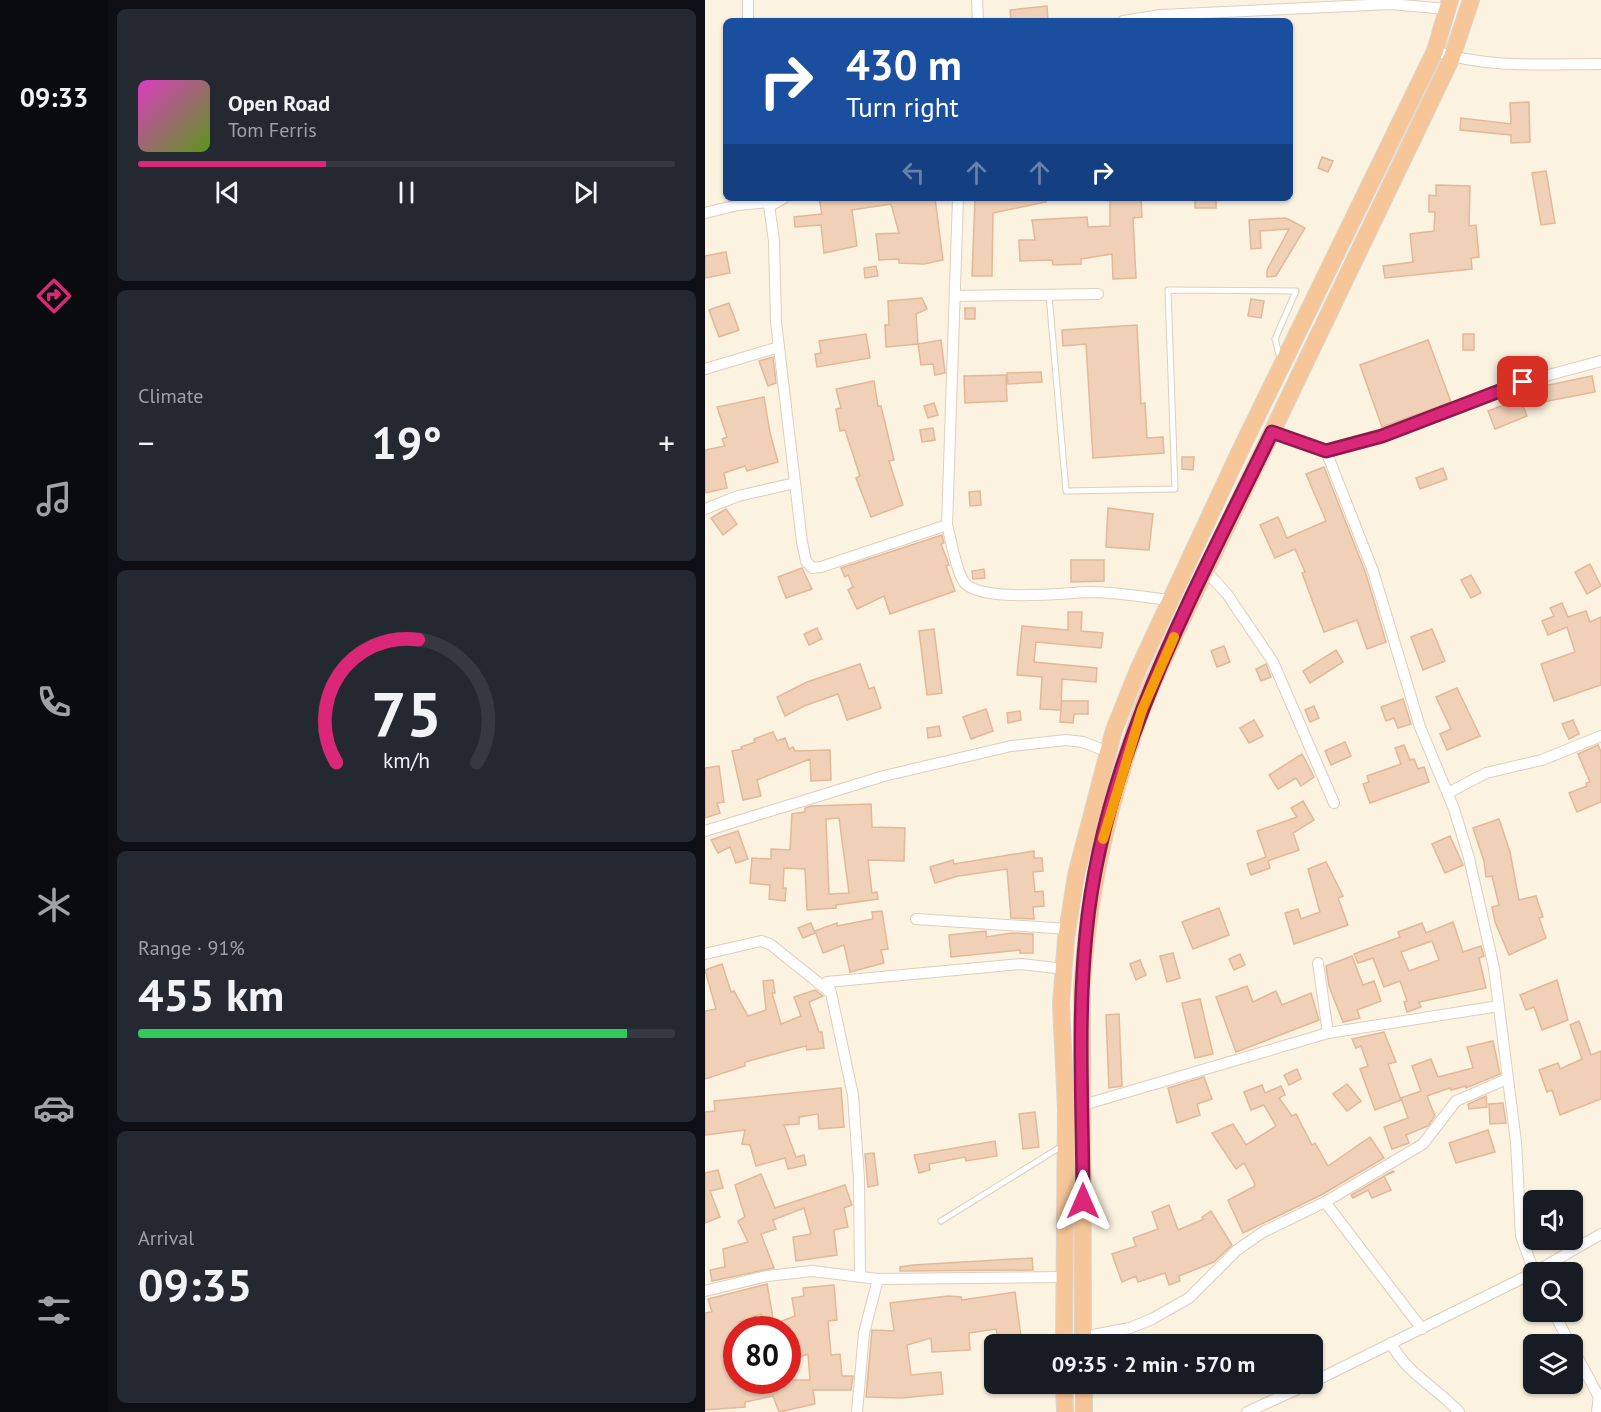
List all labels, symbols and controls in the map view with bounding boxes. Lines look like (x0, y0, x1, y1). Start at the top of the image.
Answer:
text: 430 m (846, 37, 962, 92)
icon: right (747, 42, 825, 120)
text: 09:33 (20, 80, 88, 114)
text: Open Road (228, 89, 330, 117)
text: Turn right (846, 90, 959, 124)
text: Tom Ferris (228, 117, 317, 143)
icon: left (897, 156, 930, 189)
icon: ahead (960, 156, 993, 189)
icon: ahead (1023, 156, 1056, 189)
icon: right (1086, 156, 1119, 189)
icon: previous (211, 176, 244, 209)
icon: pause (390, 176, 423, 209)
icon: next (569, 176, 602, 209)
icon: directions (33, 275, 75, 317)
pin (1497, 356, 1548, 407)
icon: arrive (1506, 365, 1539, 398)
text: Climate (138, 383, 204, 409)
text: 19° (371, 413, 442, 471)
text: − (138, 421, 155, 464)
text: + (658, 421, 675, 464)
icon: music (33, 478, 75, 520)
text: 75 (371, 673, 442, 754)
icon: phone (33, 681, 75, 723)
text: km/h (383, 746, 430, 774)
icon: climate (33, 884, 75, 926)
text: Range · 91% (138, 935, 245, 961)
text: 455 km (138, 965, 284, 1023)
icon: car (33, 1087, 75, 1129)
position arrow (1051, 1169, 1115, 1233)
map controls (1523, 1190, 1583, 1394)
button: sound (1523, 1190, 1583, 1250)
text: Arrival (138, 1225, 194, 1251)
text: 09:35 (138, 1255, 252, 1313)
button: search (1523, 1262, 1583, 1322)
icon: filters (33, 1289, 75, 1331)
speed limit sign: 80 (723, 1316, 801, 1394)
button: layers (1523, 1334, 1583, 1394)
text: 09:35 · 2 min · 570 m (1052, 1350, 1255, 1378)

